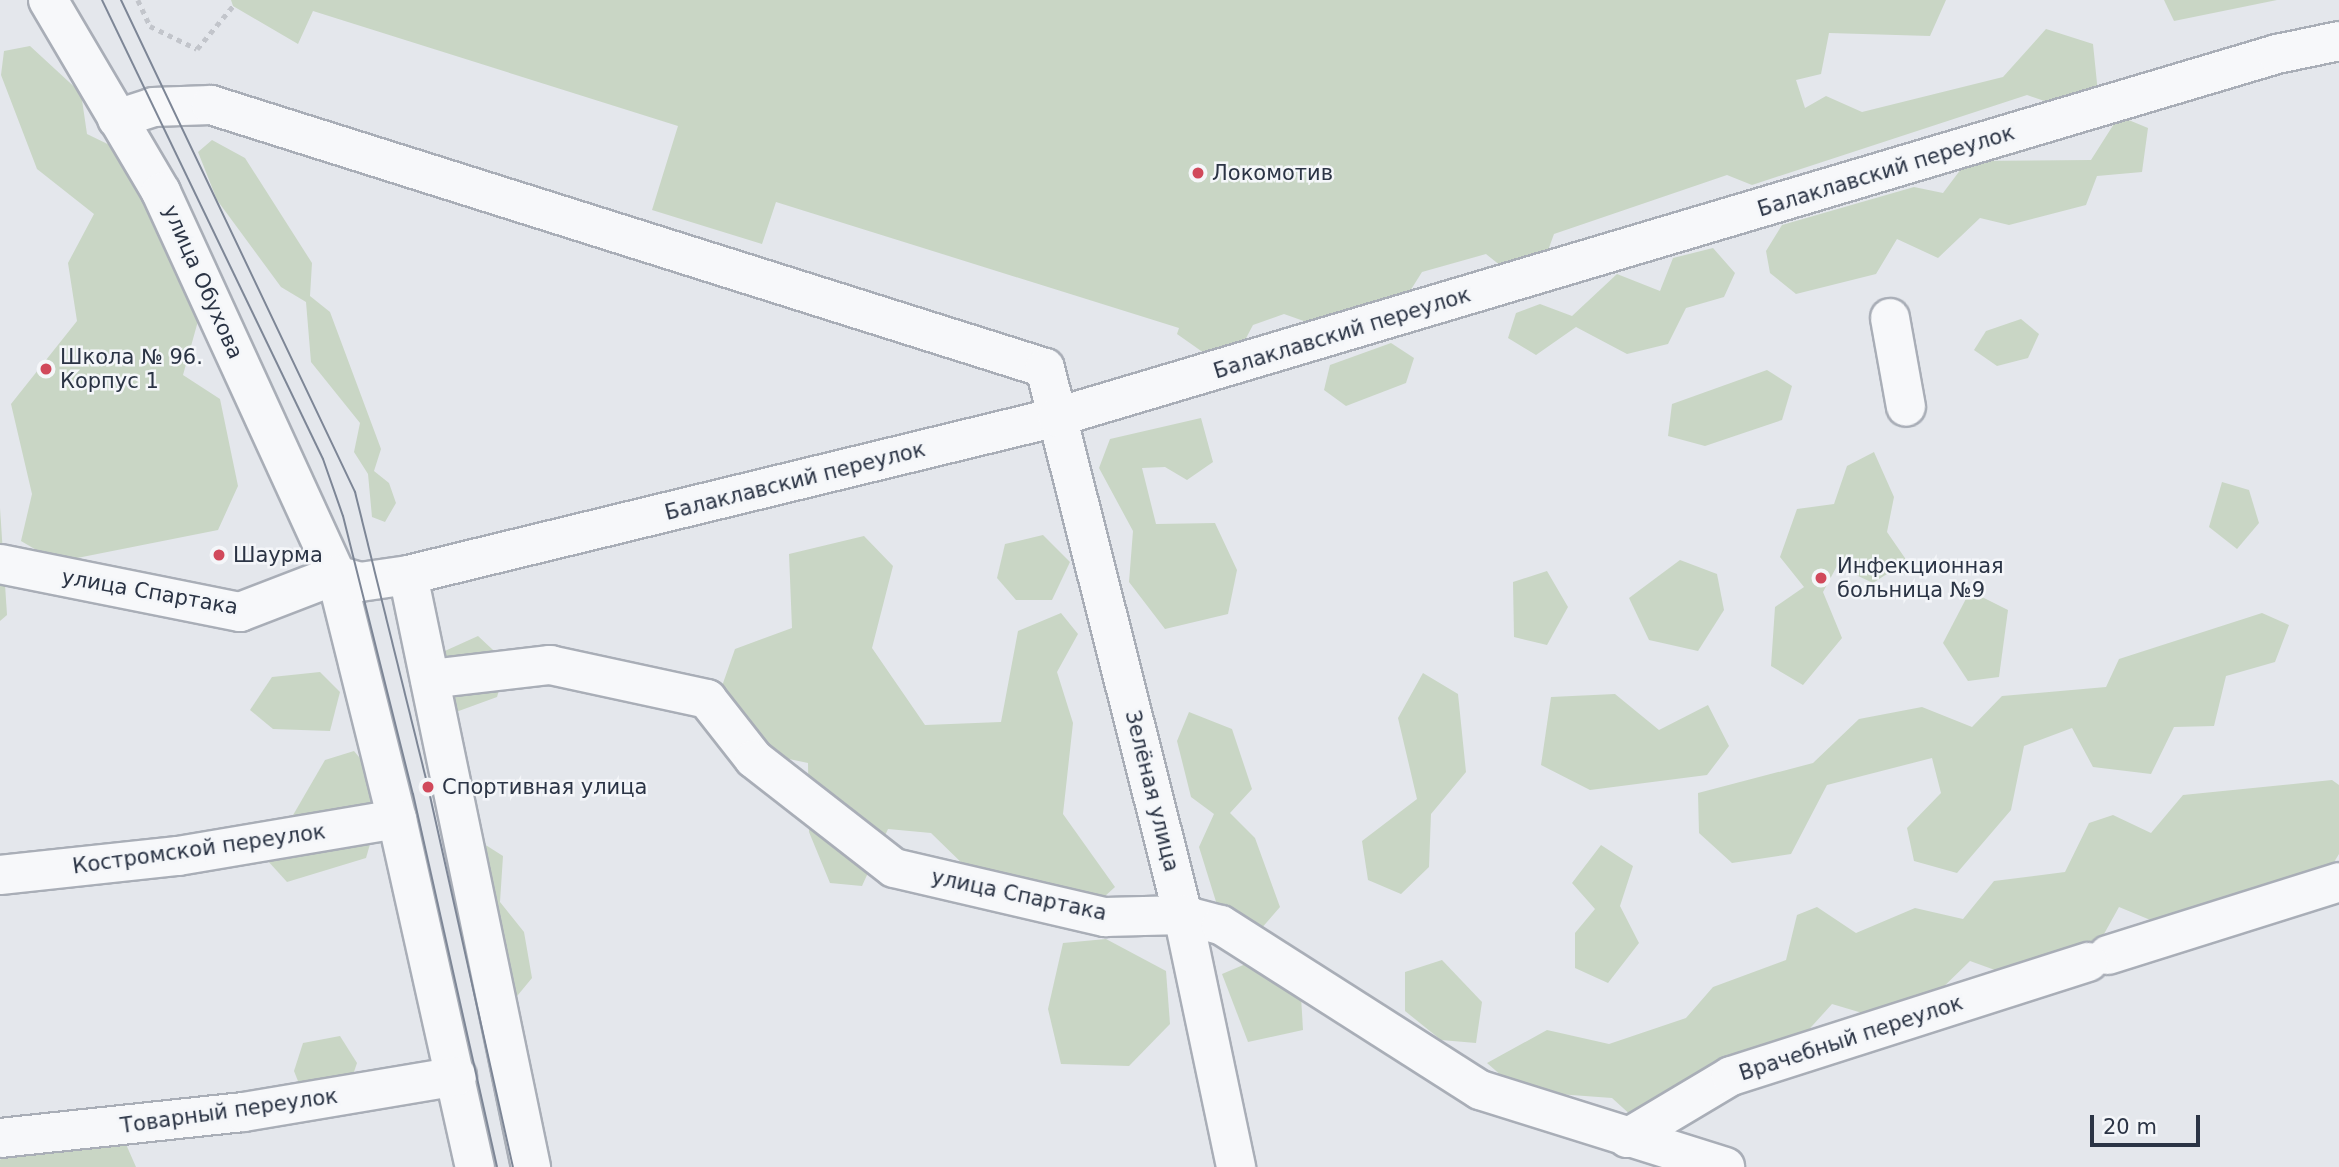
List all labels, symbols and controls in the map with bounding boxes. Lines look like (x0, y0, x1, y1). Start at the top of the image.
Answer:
street label: Балаклавский переулок (1754, 120, 2018, 222)
place label: Локомотив (1212, 160, 1333, 186)
marker: Локомотив (1190, 165, 1206, 181)
street label: улица Обухова (158, 201, 248, 363)
street label: Балаклавский переулок (1210, 282, 1474, 384)
place label: Школа № 96. Корпус 1 (60, 344, 203, 394)
marker: Школа № 96. Корпус 1 (38, 361, 54, 377)
street label: Балаклавский переулок (662, 436, 928, 526)
place label: Шаурма (233, 542, 323, 568)
marker: Шаурма (211, 547, 227, 563)
place label: Инфекционная больница №9 (1837, 553, 2004, 603)
street label: улица Спартака (60, 564, 240, 620)
marker: Инфекционная больница №9 (1811, 568, 1831, 588)
street label: Зелёная улица (1120, 708, 1184, 874)
place label: Спортивная улица (442, 774, 647, 800)
marker: Спортивная улица (420, 779, 436, 795)
street label: Костромской переулок (71, 819, 327, 879)
street label: улица Спартака (929, 864, 1109, 926)
street label: Врачебный переулок (1736, 990, 1966, 1086)
street label: Товарный переулок (119, 1083, 339, 1139)
scale bar (2094, 1100, 2204, 1144)
text: 20 m (2103, 1115, 2157, 1139)

